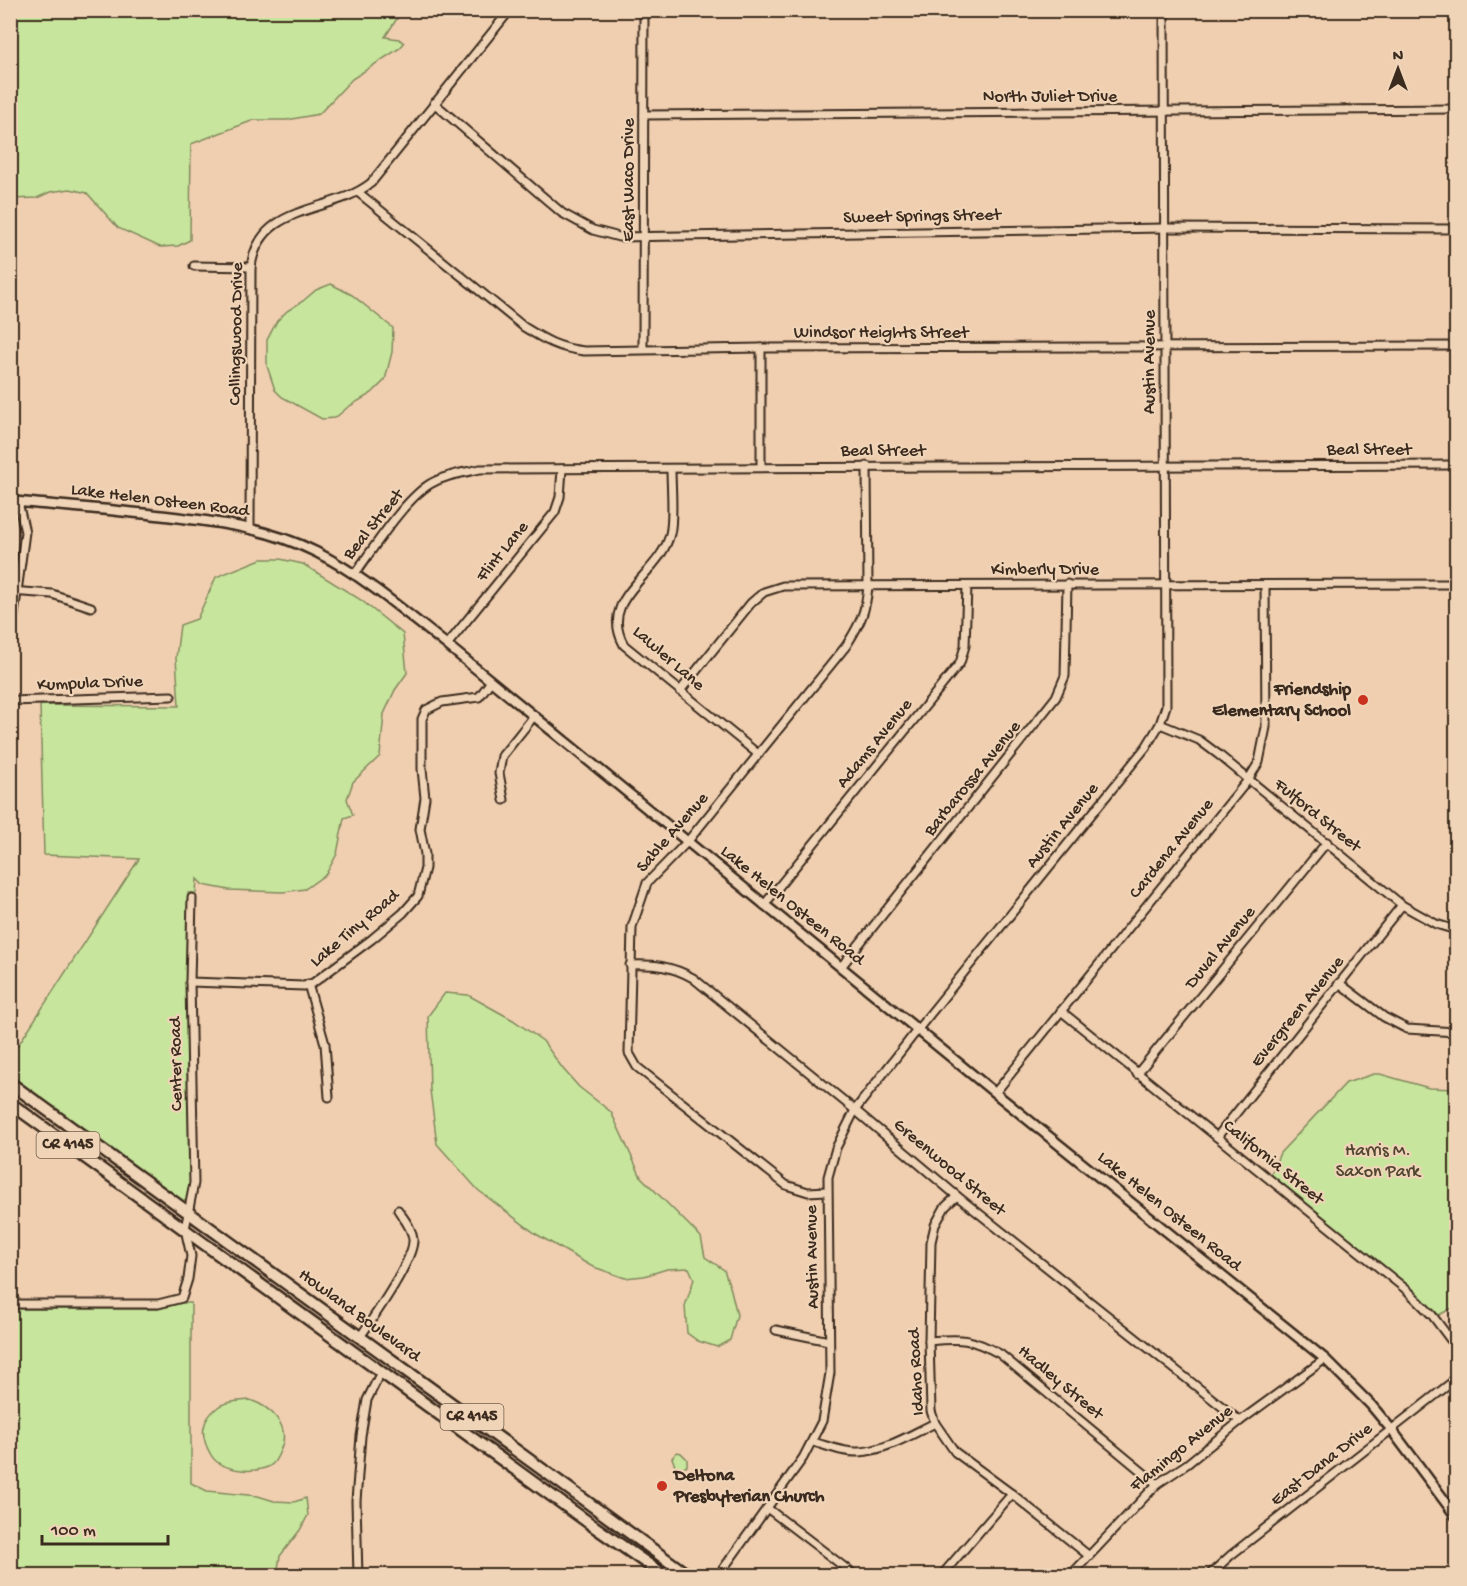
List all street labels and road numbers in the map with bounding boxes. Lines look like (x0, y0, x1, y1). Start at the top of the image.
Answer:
street label: North Juliet Drive (983, 87, 1118, 108)
street label: East Waco Drive (619, 117, 640, 242)
street label: Sweet Springs Street (843, 205, 1003, 229)
street label: Collingswood Drive (225, 262, 249, 406)
street label: Austin Avenue (1140, 309, 1161, 414)
street label: Windsor Heights Street (794, 323, 970, 344)
street label: Beal Street (1326, 440, 1413, 461)
street label: Beal Street (840, 441, 927, 462)
street label: Lake Helen Osteen Road (70, 480, 252, 523)
street label: Beal Street (339, 484, 410, 565)
street label: Flint Lane (472, 517, 534, 587)
street label: Kimberly Drive (991, 560, 1100, 581)
street label: Lawler Lane (628, 622, 709, 697)
street label: Kumpula Drive (37, 672, 144, 696)
street label: Adams Avenue (833, 695, 918, 793)
street label: Barbarossa Avenue (919, 717, 1026, 842)
street label: Fulford Street (1269, 774, 1366, 858)
street label: Austin Avenue (1022, 778, 1104, 873)
street label: Sable Avenue (632, 788, 714, 877)
street label: Cardena Avenue (1125, 794, 1219, 903)
street label: Lake Helen Osteen Road (716, 841, 869, 971)
street label: Lake Tiny Road (306, 885, 405, 972)
street label: Duval Avenue (1181, 902, 1261, 994)
street label: Evergreen Avenue (1247, 952, 1350, 1072)
street label: Center Road (166, 1015, 188, 1111)
street label: Greenwood Street (889, 1115, 1011, 1222)
street label: California Street (1218, 1116, 1329, 1211)
road number: CR 4145 (36, 1132, 100, 1158)
street label: Lake Helen Osteen Road (1093, 1147, 1246, 1277)
street label: Austin Avenue (802, 1204, 824, 1309)
street label: Howland Boulevard (294, 1265, 425, 1368)
street label: Idaho Road (904, 1326, 930, 1416)
street label: Hadley Street (1013, 1341, 1108, 1426)
street label: Flamingo Avenue (1126, 1401, 1238, 1498)
road number: CR 4145 (440, 1404, 504, 1430)
street label: East Dana Drive (1267, 1418, 1378, 1511)

